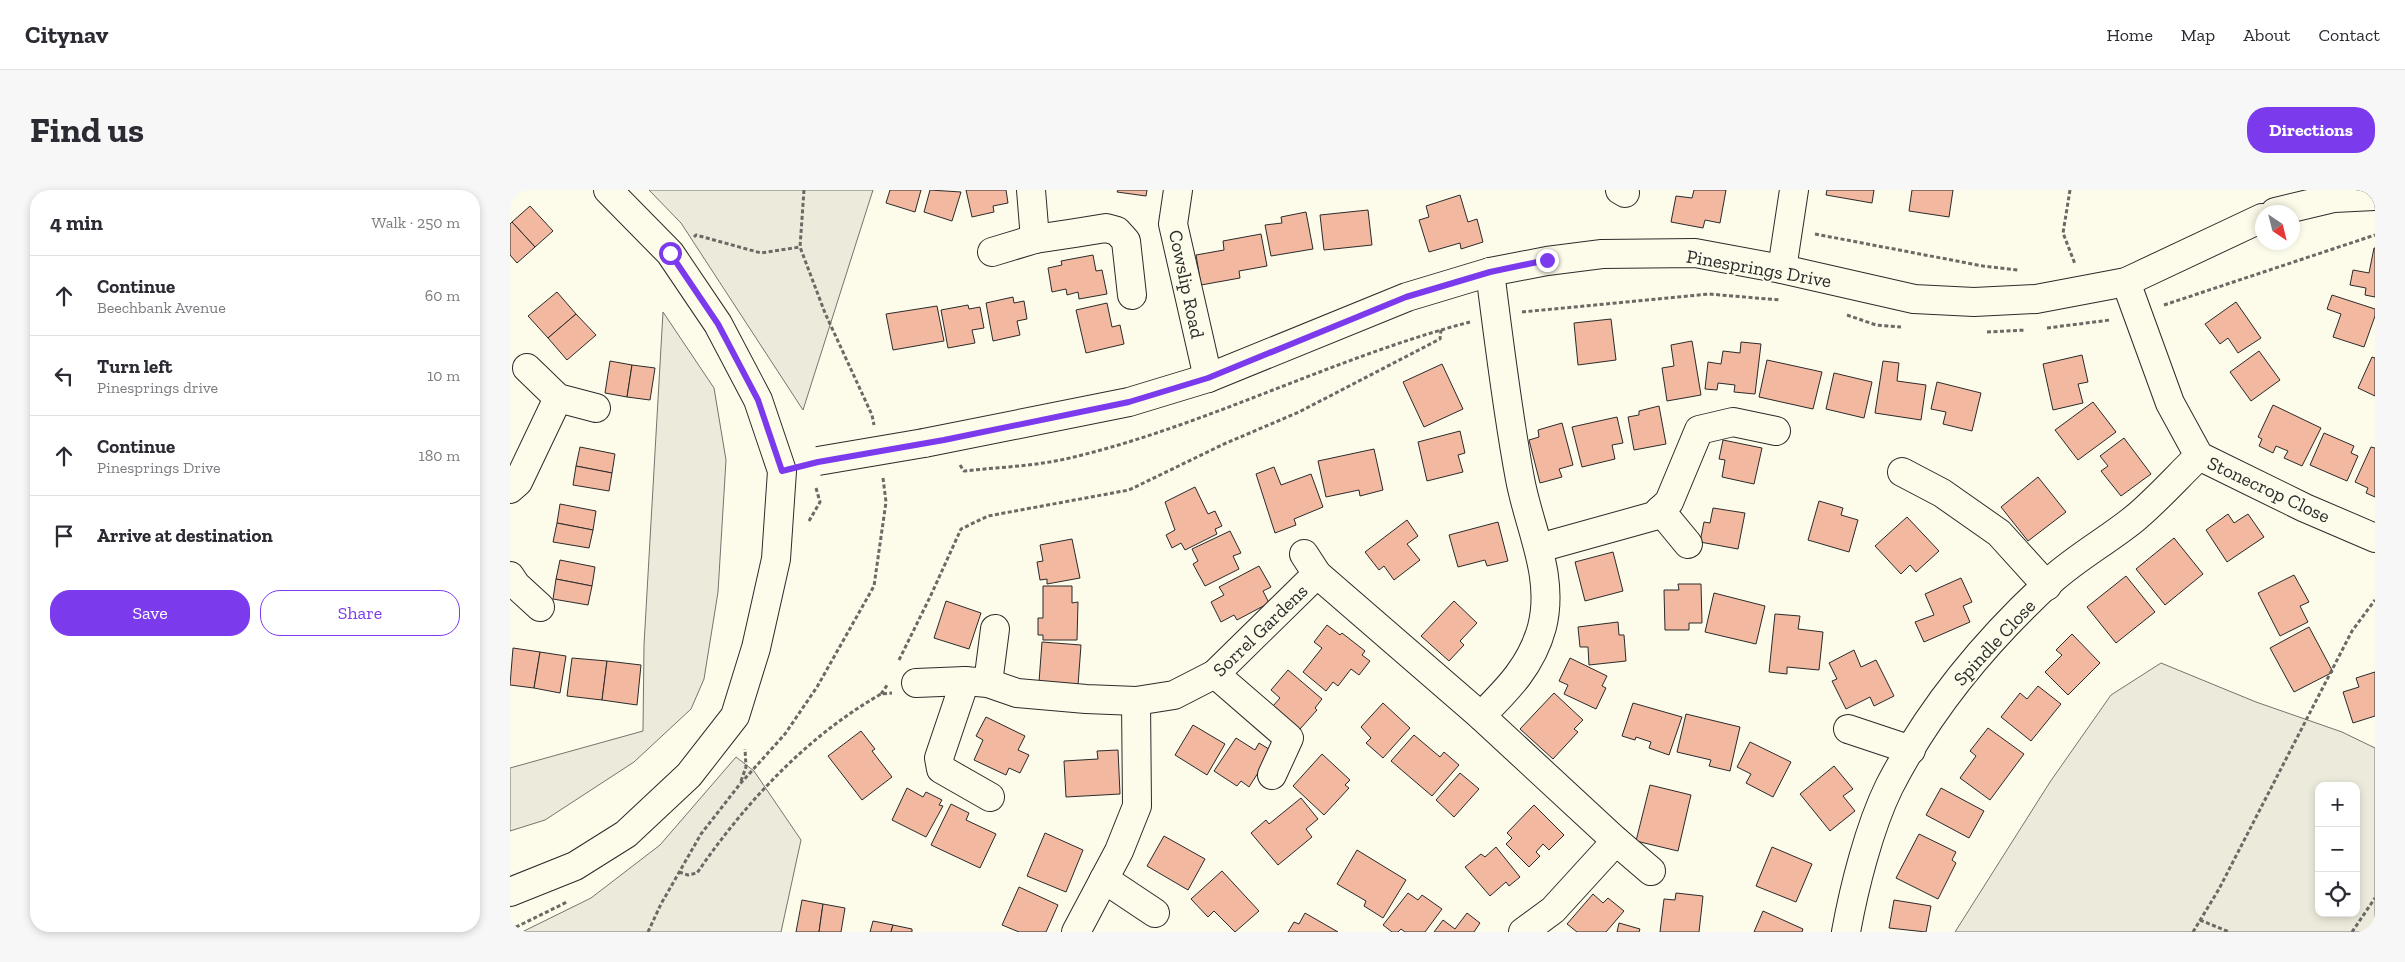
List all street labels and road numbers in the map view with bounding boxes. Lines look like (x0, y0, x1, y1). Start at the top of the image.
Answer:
street label: Cowslip Road (1164, 228, 1209, 341)
street label: Pinesprings Drive (1685, 244, 1833, 293)
street label: Stonecrop Close (2204, 451, 2334, 528)
street label: Sorrel Gardens (1208, 579, 1313, 681)
street label: Spindle Close (1948, 594, 2040, 690)

